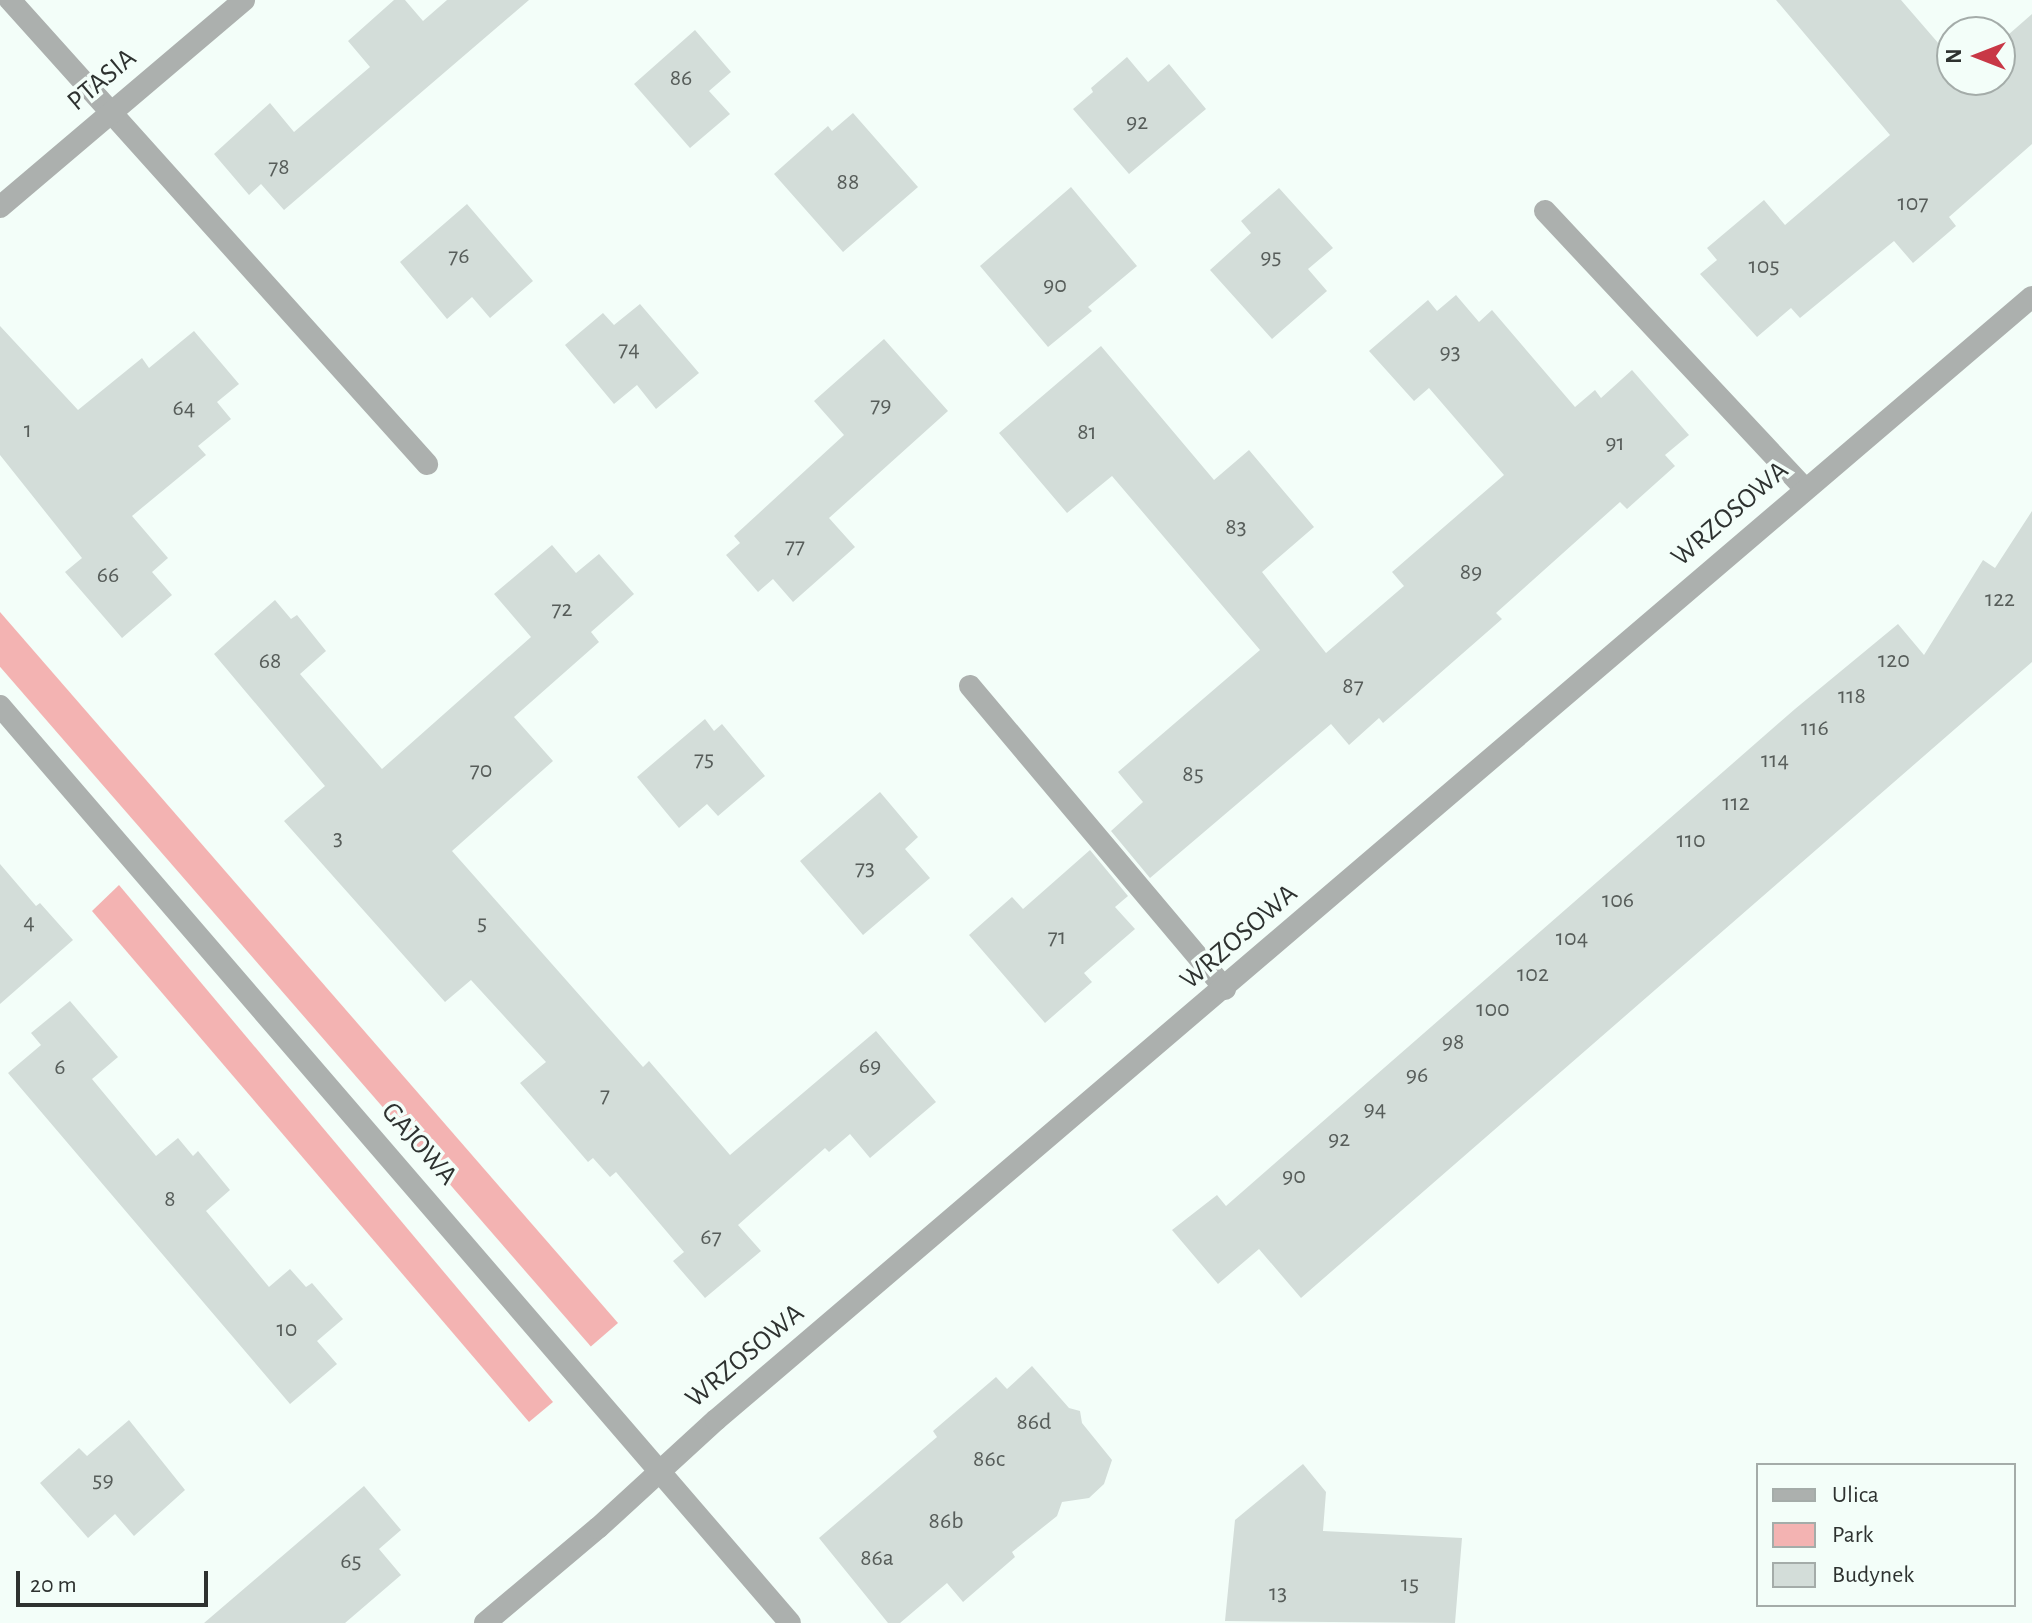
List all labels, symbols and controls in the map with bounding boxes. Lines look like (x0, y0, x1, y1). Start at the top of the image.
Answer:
north arrow (1936, 16, 2016, 96)
street label: PTASIA (61, 41, 143, 119)
text: N (1943, 48, 1965, 64)
house number: 86 (670, 65, 692, 93)
house number: 92 (1126, 109, 1148, 137)
house number: 78 (268, 154, 290, 182)
house number: 88 (837, 169, 859, 197)
house number: 107 (1898, 190, 1928, 218)
house number: 76 (448, 243, 470, 271)
house number: 95 (1260, 244, 1282, 272)
house number: 105 (1749, 253, 1779, 281)
house number: 90 (1043, 272, 1067, 300)
house number: 74 (618, 336, 640, 364)
house number: 93 (1439, 339, 1461, 367)
house number: 79 (870, 392, 892, 420)
house number: 64 (173, 395, 195, 423)
house number: 1 (24, 417, 32, 445)
house number: 81 (1077, 419, 1097, 447)
house number: 91 (1605, 430, 1625, 458)
street label: WRZOSOWA (1665, 454, 1795, 574)
house number: 83 (1225, 514, 1247, 542)
house number: 77 (785, 533, 805, 561)
house number: 89 (1460, 559, 1482, 587)
house number: 66 (97, 562, 119, 590)
house number: 122 (1985, 586, 2015, 614)
house number: 72 (552, 596, 572, 624)
house number: 120 (1878, 647, 1910, 675)
house number: 68 (259, 648, 281, 676)
house number: 87 (1342, 673, 1364, 701)
house number: 118 (1838, 683, 1866, 711)
house number: 116 (1801, 715, 1829, 743)
house number: 75 (694, 746, 714, 774)
house number: 114 (1761, 747, 1789, 775)
house number: 70 (470, 757, 492, 785)
house number: 85 (1182, 761, 1204, 789)
house number: 112 (1722, 790, 1750, 818)
house number: 3 (333, 825, 343, 853)
house number: 110 (1676, 827, 1706, 855)
house number: 73 (855, 855, 875, 883)
street label: WRZOSOWA (1174, 877, 1304, 997)
house number: 106 (1602, 887, 1634, 915)
house number: 4 (23, 909, 35, 937)
house number: 5 (477, 910, 487, 938)
house number: 71 (1048, 924, 1066, 952)
house number: 104 (1556, 925, 1588, 953)
house number: 102 (1517, 961, 1549, 989)
house number: 100 (1476, 996, 1510, 1024)
house number: 98 (1442, 1029, 1464, 1057)
house number: 69 (859, 1053, 881, 1081)
house number: 6 (54, 1054, 66, 1082)
house number: 96 (1406, 1062, 1428, 1090)
house number: 7 (600, 1082, 610, 1110)
street label: GAJOWA (374, 1096, 464, 1192)
house number: 94 (1364, 1096, 1386, 1124)
house number: 92 (1328, 1126, 1350, 1154)
house number: 90 (1282, 1163, 1306, 1191)
house number: 8 (164, 1186, 176, 1214)
house number: 67 (700, 1224, 722, 1252)
street label: WRZOSOWA (679, 1297, 811, 1415)
house number: 10 (277, 1316, 297, 1344)
house number: 86d (1016, 1409, 1052, 1437)
house number: 86c (973, 1446, 1005, 1474)
legend (1756, 1463, 2016, 1607)
house number: 59 (92, 1467, 114, 1495)
text: Ulica (1832, 1483, 1879, 1507)
house number: 86b (929, 1508, 963, 1536)
text: Park (1832, 1523, 1873, 1547)
house number: 86a (860, 1545, 894, 1573)
house number: 65 (340, 1548, 362, 1576)
scale bar (20, 1555, 212, 1605)
text: Budynek (1832, 1563, 1914, 1587)
house number: 15 (1401, 1571, 1419, 1599)
text: 20 m (30, 1573, 77, 1597)
house number: 13 (1269, 1580, 1287, 1608)

